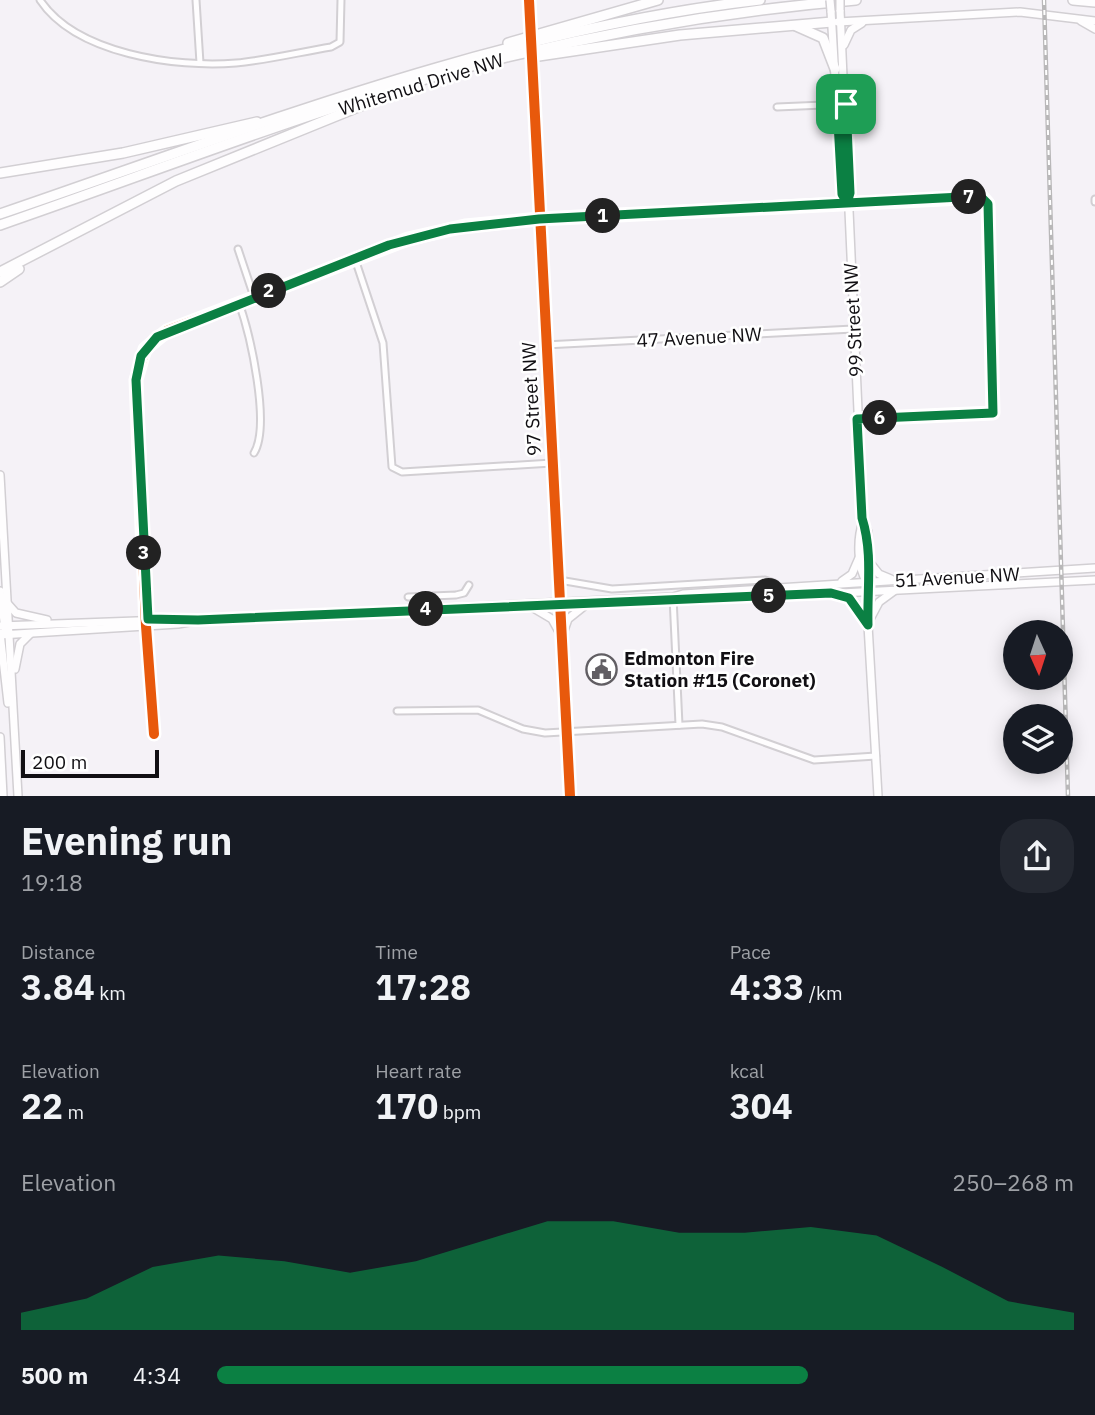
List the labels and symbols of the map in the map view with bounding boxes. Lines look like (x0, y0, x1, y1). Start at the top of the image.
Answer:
street label: Whitemud Drive NW (336, 47, 506, 121)
pin (816, 74, 876, 134)
pin: 7 (951, 180, 986, 214)
pin: 1 (586, 198, 620, 234)
street label: 99 Street NW (838, 262, 868, 378)
pin: 2 (252, 274, 286, 308)
street label: 47 Avenue NW (636, 322, 762, 352)
street label: 97 Street NW (516, 341, 546, 457)
pin: 6 (862, 400, 898, 436)
pin: 3 (127, 536, 162, 570)
street label: 51 Avenue NW (894, 562, 1020, 592)
pin: 5 (752, 578, 786, 614)
pin: 4 (408, 592, 444, 626)
north arrow (1003, 620, 1073, 690)
place label: Edmonton Fire Station #15 (Coronet) (624, 646, 816, 692)
public building icon: Edmonton Fire Station #15 (Coronet) (584, 652, 618, 686)
scale bar (21, 746, 159, 778)

